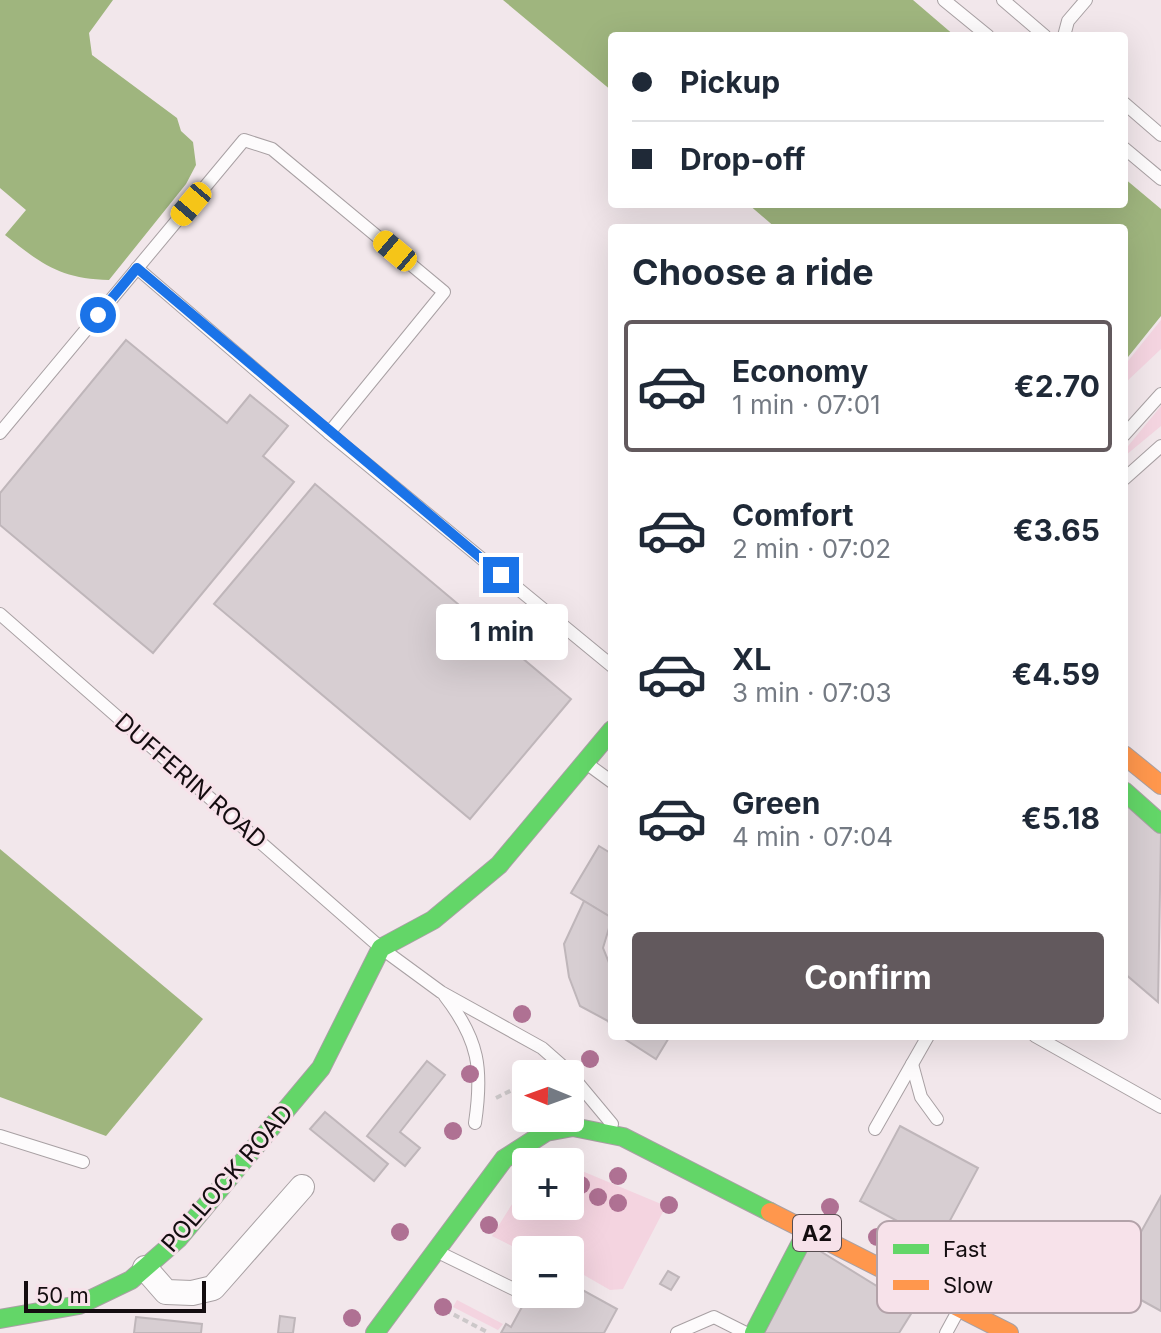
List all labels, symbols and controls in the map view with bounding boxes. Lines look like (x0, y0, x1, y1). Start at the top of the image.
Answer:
text: Pickup (680, 64, 780, 100)
text: Drop-off (680, 141, 806, 177)
car (166, 178, 216, 230)
car (369, 226, 421, 276)
text: Choose a ride (632, 250, 874, 294)
route start (80, 297, 116, 333)
icon: car (636, 350, 708, 422)
text: Economy (732, 353, 868, 389)
text: €2.70 (1014, 368, 1100, 404)
text: 1 min · 07:01 (732, 389, 881, 420)
icon: car (636, 494, 708, 566)
text: Comfort (732, 497, 853, 533)
text: €3.65 (1013, 512, 1100, 548)
text: 2 min · 07:02 (732, 533, 891, 564)
route end (483, 557, 519, 593)
callout: 1 min (435, 603, 567, 659)
text: 1 min (470, 616, 534, 647)
icon: car (636, 638, 708, 710)
text: XL (732, 641, 771, 677)
text: €4.59 (1012, 656, 1100, 692)
text: 3 min · 07:03 (732, 677, 892, 708)
street label: DUFFERIN ROAD (109, 707, 273, 855)
icon: car (636, 782, 708, 854)
text: Green (732, 785, 820, 821)
text: €5.18 (1021, 800, 1100, 836)
text: 4 min · 07:04 (732, 821, 893, 852)
button: Confirm (632, 932, 1104, 1024)
north arrow (512, 1060, 584, 1132)
map controls (512, 1060, 584, 1308)
street label: POLLOCK ROAD (155, 1098, 299, 1258)
button: + (512, 1148, 584, 1220)
road number: A2 (793, 1215, 841, 1251)
legend (877, 1221, 1141, 1313)
button: − (512, 1236, 584, 1308)
text: Fast (943, 1236, 987, 1262)
text: Slow (943, 1272, 993, 1298)
scale bar (24, 1277, 206, 1313)
text: 50 m (36, 1282, 89, 1308)

